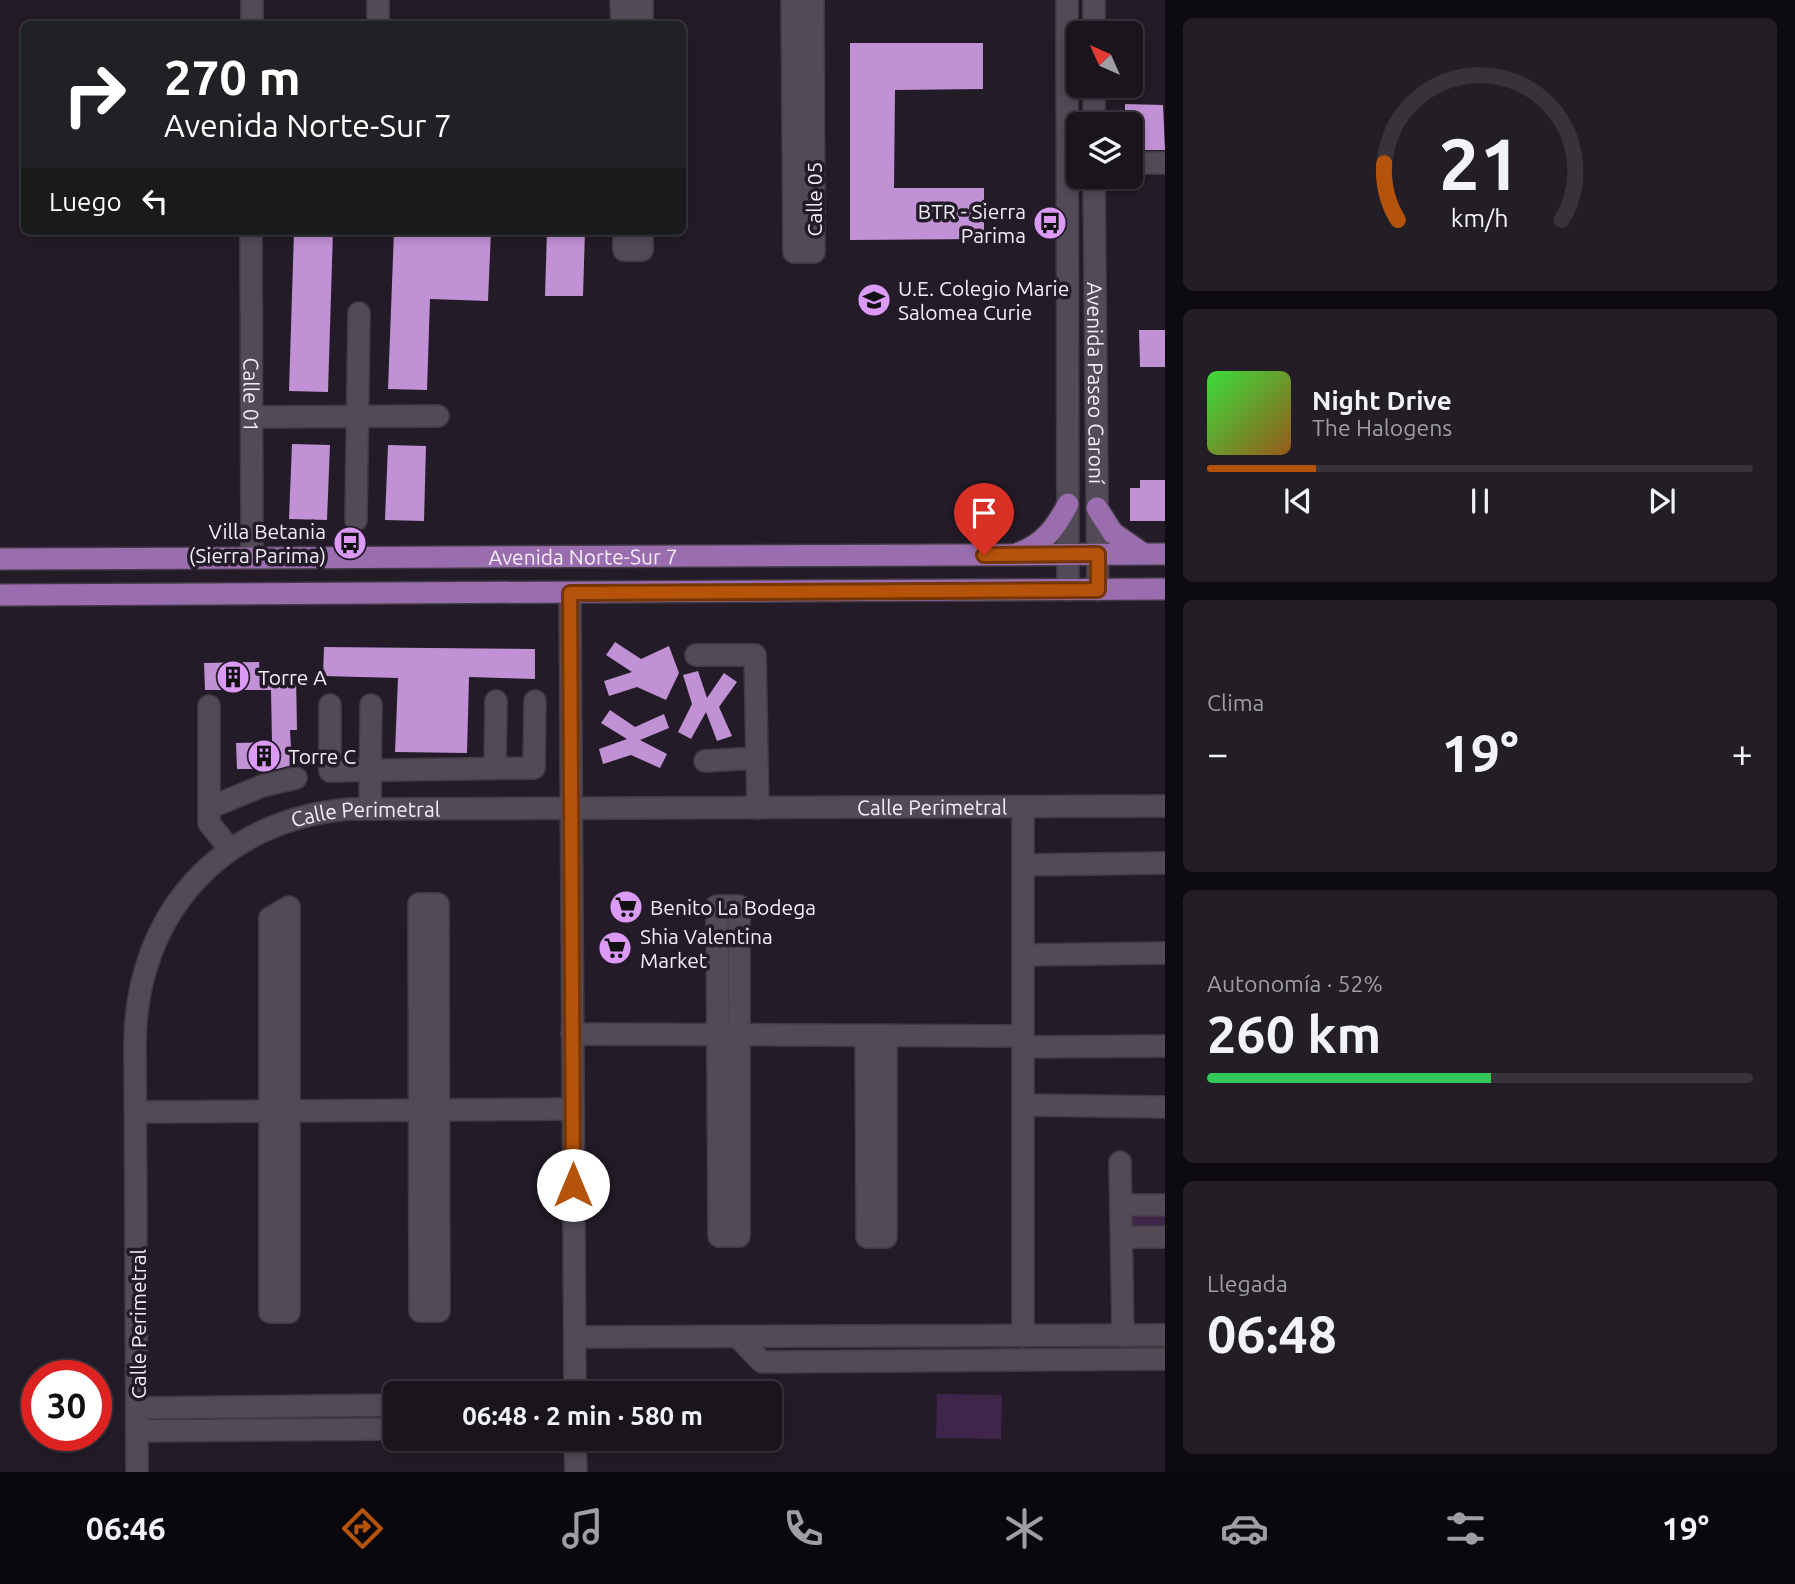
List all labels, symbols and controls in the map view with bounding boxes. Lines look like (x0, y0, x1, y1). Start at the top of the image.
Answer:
north arrow (1066, 21, 1143, 98)
map controls (1066, 21, 1143, 189)
icon: right (49, 49, 140, 140)
text: 270 m (164, 49, 301, 104)
text: Avenida Norte-Sur 7 (164, 107, 452, 143)
button: layers (1066, 112, 1143, 189)
text: 21 (1439, 123, 1521, 205)
street label: Calle 05 (802, 162, 826, 236)
icon: left (136, 182, 174, 220)
text: Luego (49, 187, 122, 216)
place label: BTR - Sierra Parima (918, 199, 1026, 247)
bus stop icon: BTR - Sierra Parima (1031, 204, 1069, 242)
text: km/h (1451, 204, 1509, 232)
place label: U.E. Colegio Marie Salomea Curie (898, 276, 1069, 324)
school or university icon: U.E. Colegio Marie Salomea Curie (855, 281, 893, 319)
street label: Avenida Paseo Caroní (1083, 282, 1109, 485)
street label: Calle 01 (239, 358, 264, 432)
text: Night Drive (1312, 386, 1452, 415)
text: The Halogens (1312, 415, 1452, 440)
icon: previous (1279, 482, 1317, 520)
icon: pause (1461, 482, 1499, 520)
icon: next (1643, 482, 1681, 520)
pin (954, 483, 1014, 555)
icon: arrive (965, 494, 1003, 532)
place label: Villa Betania (Sierra Parima) (189, 519, 326, 567)
bus stop icon: Villa Betania (Sierra Parima) (331, 524, 369, 562)
street label: Avenida Norte-Sur 7 (488, 544, 678, 569)
building icon: Torre A (214, 658, 252, 696)
place label: Torre A (258, 665, 327, 689)
text: Clima (1207, 690, 1264, 715)
text: 19° (1441, 724, 1519, 782)
text: − (1207, 732, 1228, 774)
text: + (1732, 732, 1753, 774)
building icon: Torre C (245, 737, 283, 775)
place label: Torre C (288, 744, 356, 768)
street label: Calle Perimetral (857, 795, 1007, 819)
street label: Calle Perimetral (288, 797, 440, 832)
supermarket icon: Benito La Bodega (607, 888, 645, 926)
place label: Benito La Bodega (650, 895, 816, 919)
place label: Shia Valentina Market (640, 924, 773, 972)
supermarket icon: Shia Valentina Market (596, 929, 634, 967)
text: Autonomía · 52% (1207, 971, 1383, 996)
text: 260 km (1207, 1005, 1381, 1063)
position arrow (536, 1148, 610, 1222)
street label: Calle Perimetral (126, 1249, 150, 1399)
text: Llegada (1207, 1271, 1288, 1296)
text: 06:48 (1207, 1305, 1337, 1363)
speed limit sign: 30 (21, 1360, 112, 1451)
text: 06:48 · 2 min · 580 m (462, 1401, 703, 1430)
icon: directions (338, 1504, 387, 1553)
icon: music (558, 1504, 607, 1553)
icon: phone (779, 1504, 828, 1553)
icon: climate (1000, 1504, 1049, 1553)
icon: car (1220, 1504, 1269, 1553)
icon: filters (1441, 1504, 1490, 1553)
text: 06:46 (86, 1510, 166, 1546)
text: 19° (1662, 1510, 1709, 1546)

